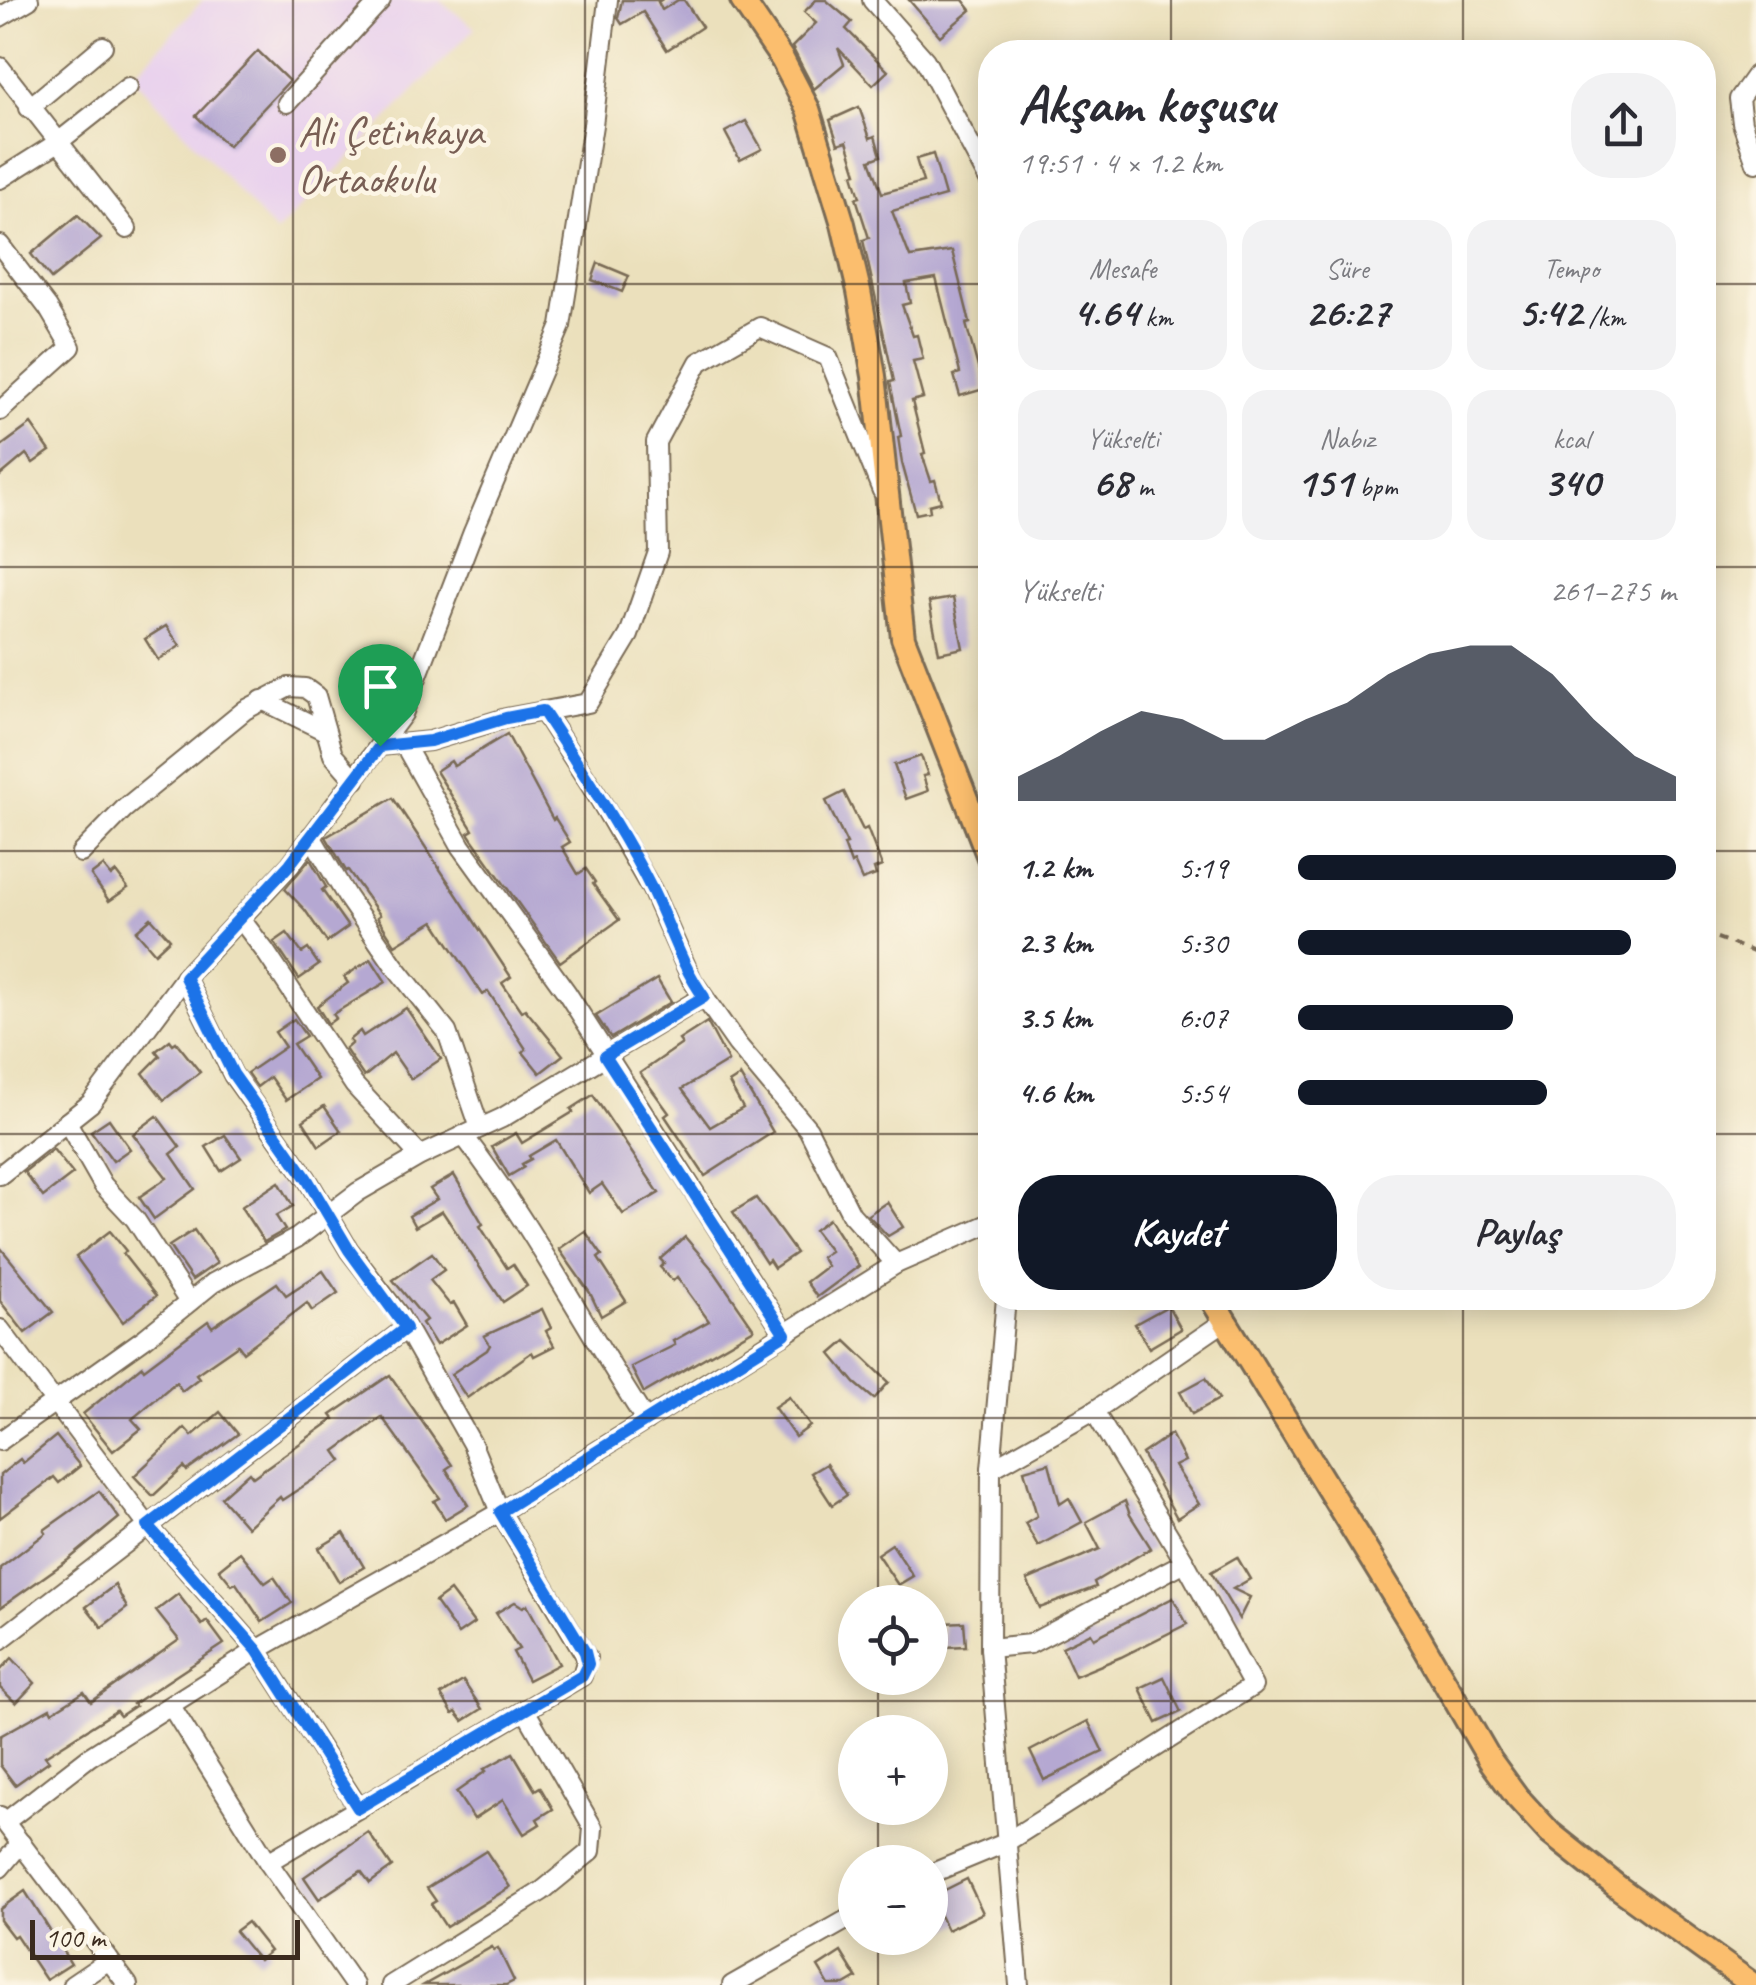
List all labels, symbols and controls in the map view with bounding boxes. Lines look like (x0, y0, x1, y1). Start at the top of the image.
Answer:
text: Akşam koşusu (1018, 69, 1274, 139)
button: share (1571, 73, 1676, 178)
place label: Ali Çetinkaya Ortaokulu (298, 105, 486, 206)
text: 19:51 · 4 × 1.2 km (1018, 142, 1222, 183)
marker: Ali Çetinkaya Ortaokulu (267, 144, 289, 166)
text: Mesafe (1089, 251, 1156, 286)
text: Süre (1325, 251, 1369, 286)
text: Tempo (1544, 251, 1599, 286)
text: 4.64 (1073, 286, 1139, 339)
text: 26:27 (1305, 286, 1389, 339)
text: 5:42 (1517, 286, 1582, 339)
text: km (1139, 299, 1173, 334)
text: /km (1582, 299, 1625, 334)
text: Yükselti (1086, 421, 1159, 456)
text: Nabız (1319, 421, 1375, 456)
text: kcal (1553, 421, 1590, 456)
text: 68 (1092, 456, 1131, 509)
text: 151 (1296, 456, 1352, 509)
text: 340 (1543, 456, 1600, 509)
text: m (1131, 469, 1153, 504)
text: bpm (1352, 469, 1398, 504)
text: Yükselti (1018, 570, 1101, 611)
text: 261–275 m (1550, 570, 1676, 611)
pin (338, 644, 423, 747)
icon: arrive (353, 659, 408, 714)
text: 1.2 km (1018, 847, 1092, 888)
text: 5:19 (1178, 847, 1228, 888)
text: 2.3 km (1018, 922, 1092, 963)
text: 5:30 (1178, 922, 1228, 963)
text: 3.5 km (1018, 997, 1092, 1038)
text: 6:07 (1178, 997, 1228, 1038)
text: 4.6 km (1018, 1072, 1093, 1113)
text: 5:54 (1178, 1072, 1228, 1113)
button: Kaydet (1018, 1175, 1337, 1290)
button: Paylaş (1357, 1175, 1676, 1290)
map controls (838, 1585, 948, 1955)
button: locate (838, 1585, 948, 1695)
button: + (838, 1715, 948, 1825)
button: − (838, 1845, 948, 1955)
scale bar (30, 1915, 300, 1960)
text: 100 m (45, 1920, 105, 1955)

